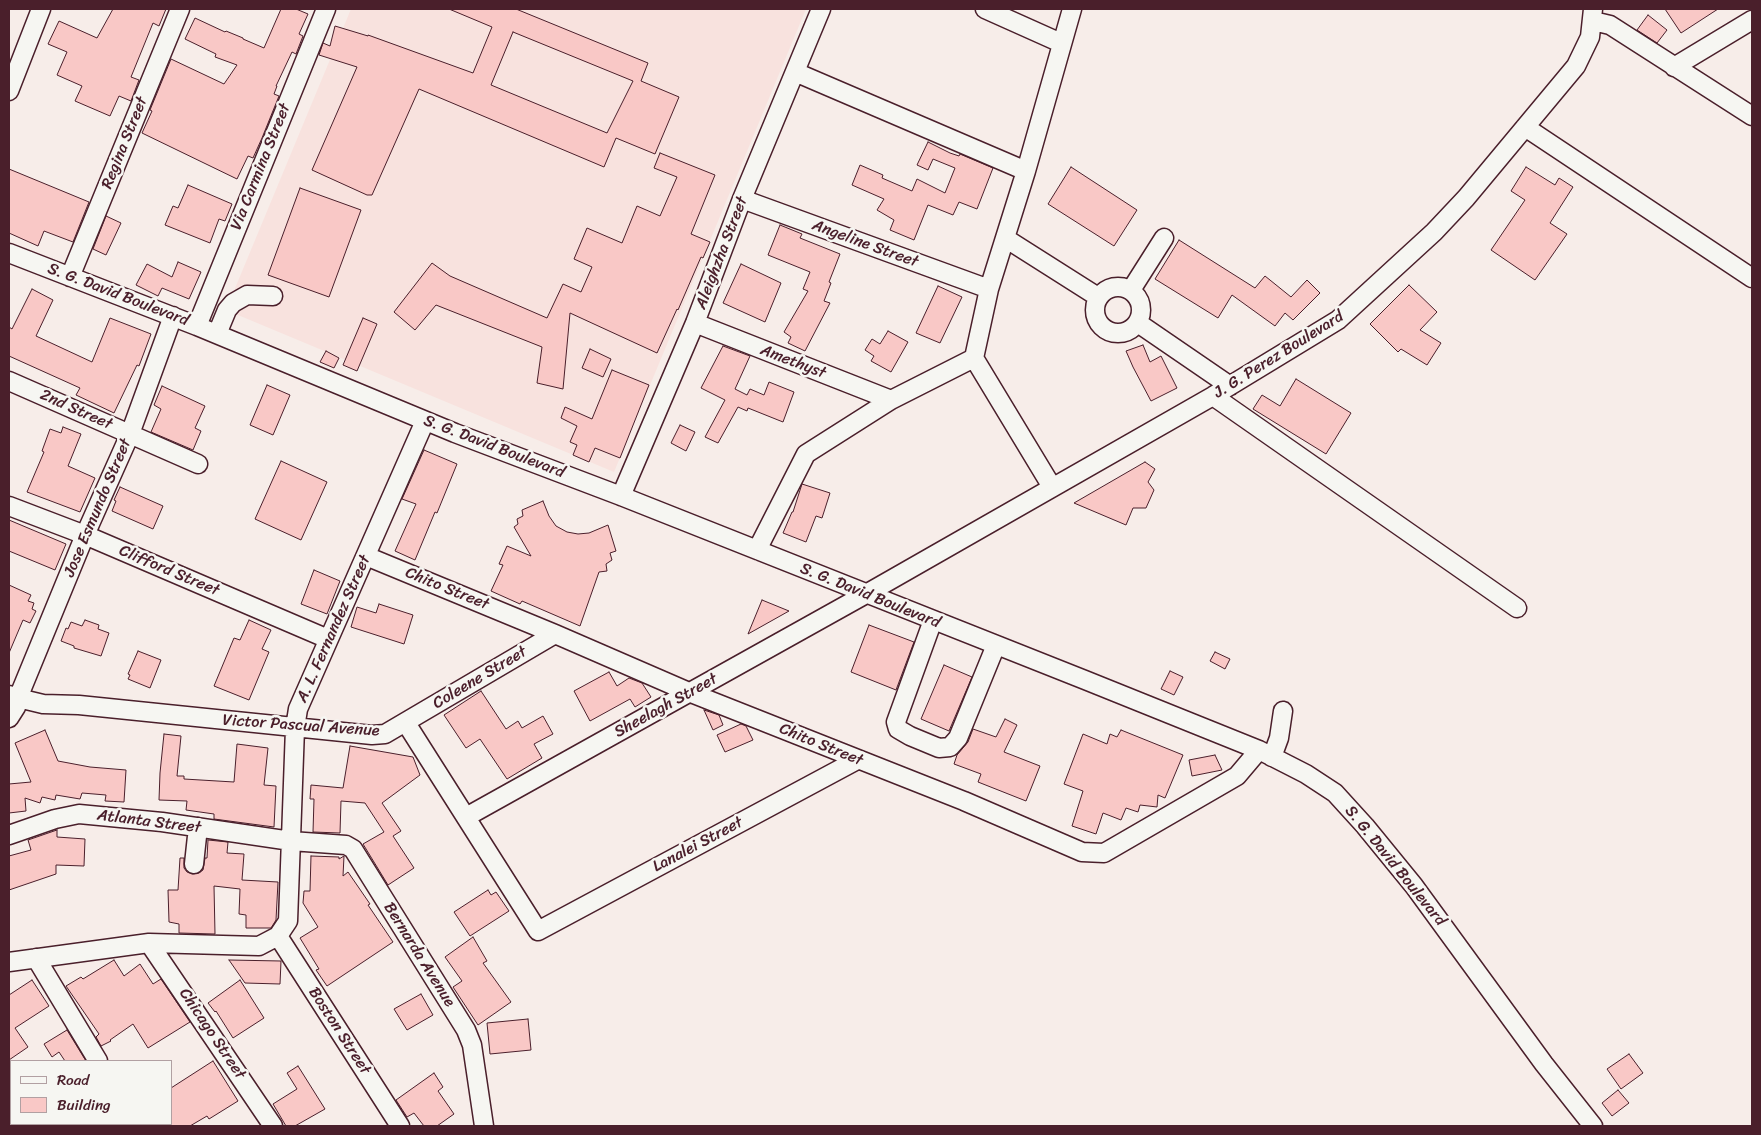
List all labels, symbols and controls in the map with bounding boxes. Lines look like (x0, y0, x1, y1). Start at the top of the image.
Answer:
street label: Regina Street (98, 94, 152, 192)
street label: Via Carmina Street (227, 101, 295, 233)
street label: Aleighzha Street (692, 194, 752, 312)
street label: Angeline Street (809, 216, 921, 272)
street label: S. G. David Boulevard (45, 259, 191, 331)
street label: J. G. Perez Boulevard (1211, 307, 1347, 403)
street label: Amethyst (758, 341, 828, 383)
street label: 2nd Street (37, 386, 115, 434)
street label: S. G. David Boulevard (421, 411, 567, 483)
street label: Jose Esmundo Street (60, 436, 136, 580)
street label: Clifford Street (116, 541, 222, 601)
street label: A. L. Fernandez Street (293, 552, 375, 706)
street label: S. G. David Boulevard (797, 559, 943, 633)
street label: Chito Street (402, 564, 492, 614)
street label: Coleene Street (430, 642, 530, 714)
street label: Sheelagh Street (611, 670, 721, 742)
street label: Victor Pascual Avenue (222, 711, 380, 741)
street label: Chito Street (776, 720, 866, 770)
street label: S. G. David Boulevard (1340, 802, 1450, 930)
street label: Atlanta Street (96, 806, 202, 838)
street label: Lanalei Street (650, 813, 746, 877)
street label: Bernarda Avenue (379, 899, 459, 1011)
street label: Boston Street (304, 984, 374, 1078)
street label: Chicago Street (175, 985, 249, 1083)
legend (10, 1060, 172, 1125)
text: Road (57, 1067, 89, 1093)
text: Building (57, 1092, 111, 1118)

